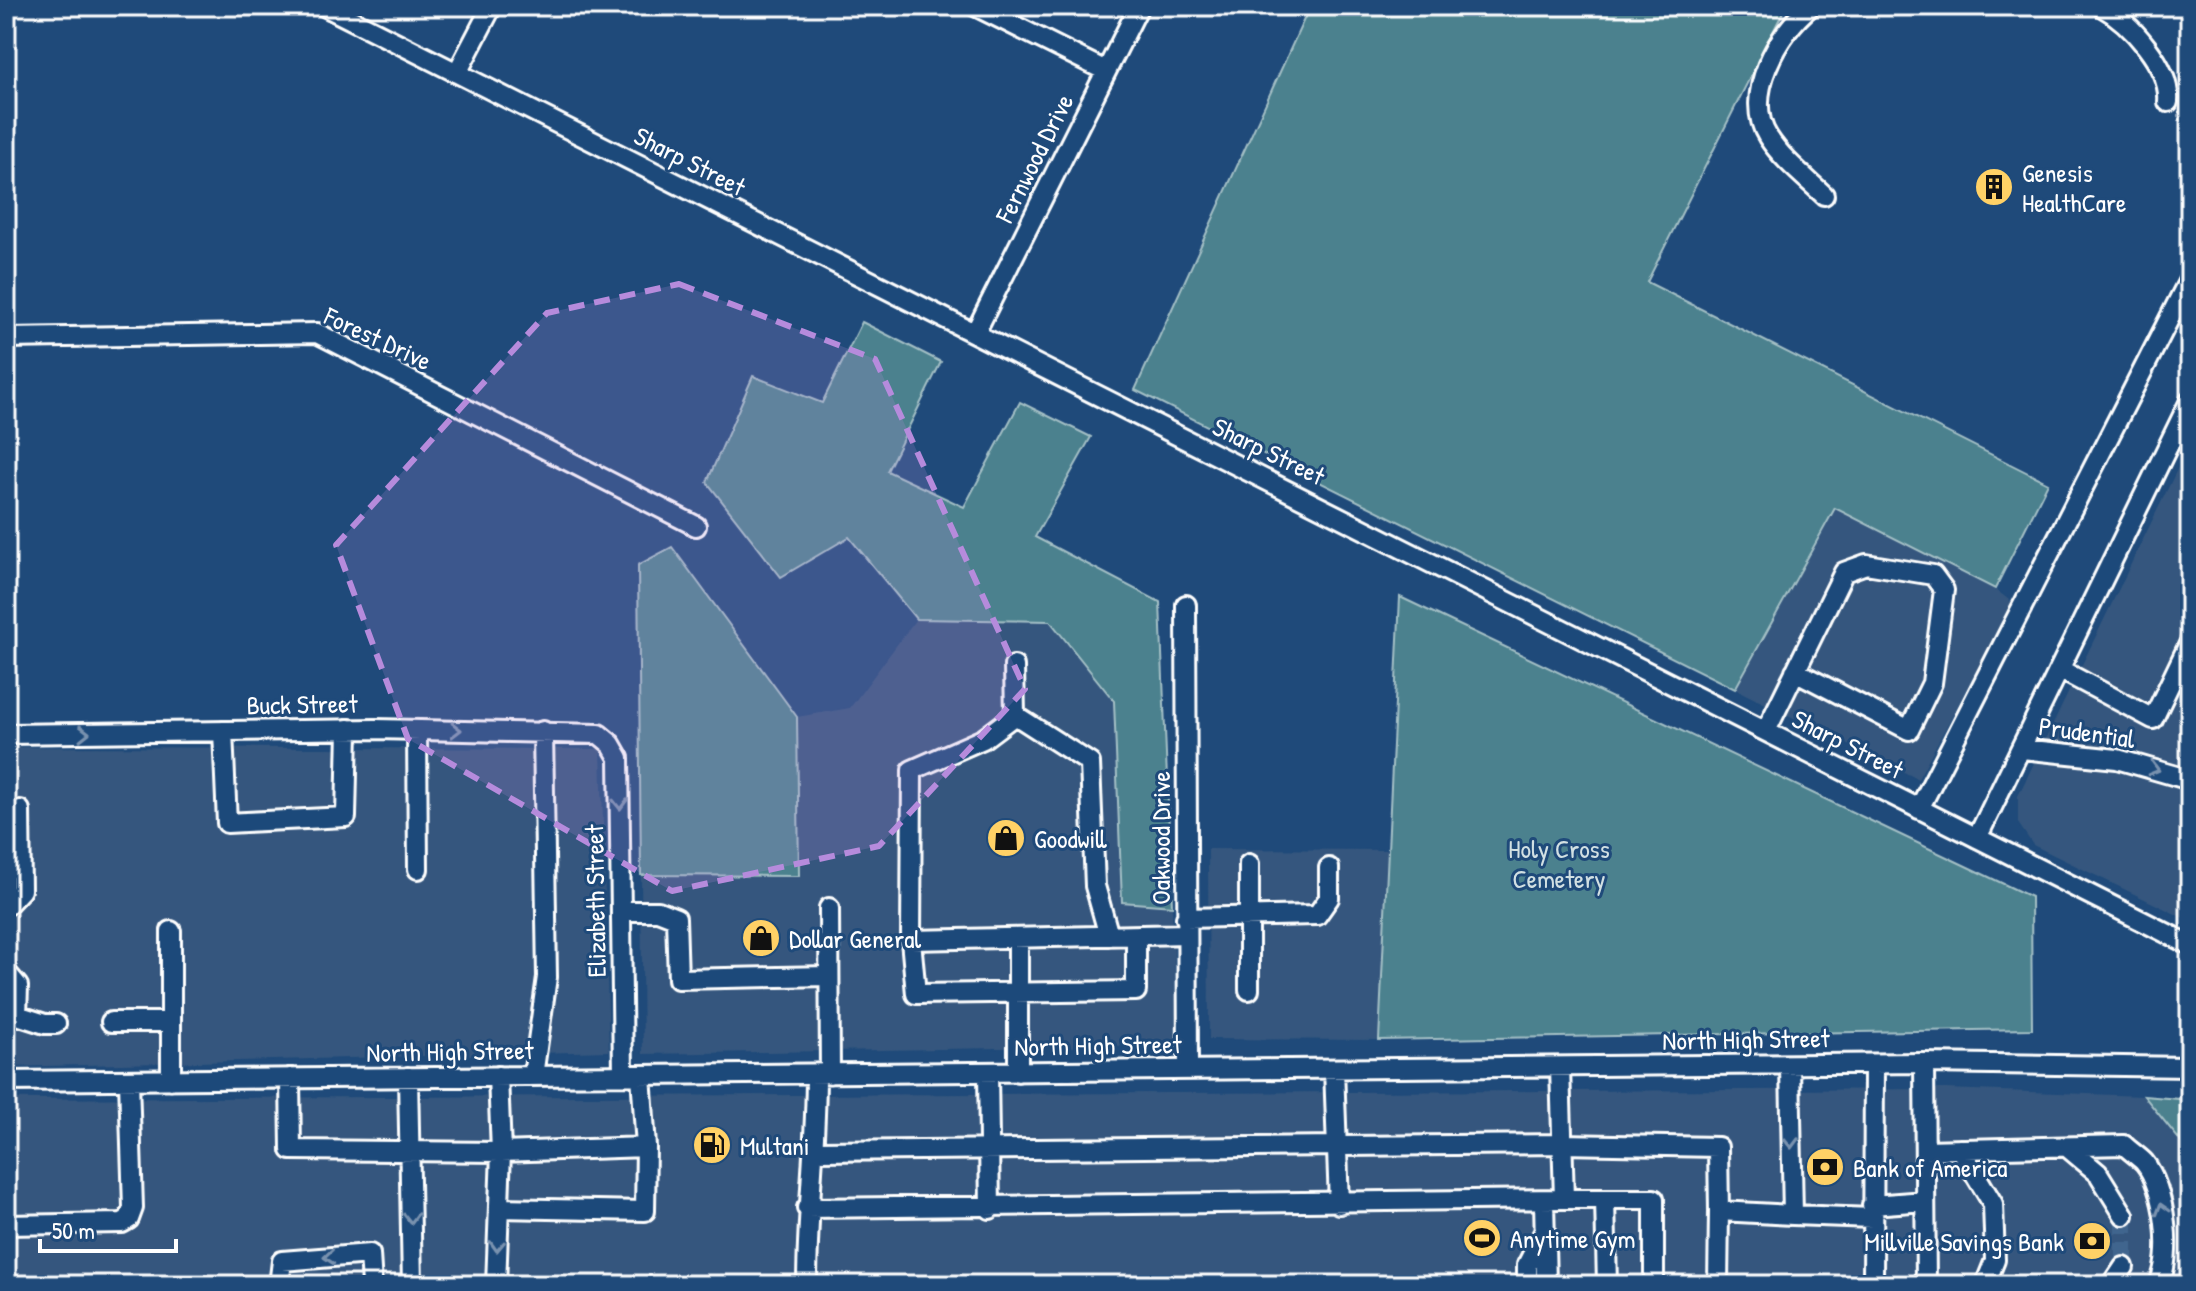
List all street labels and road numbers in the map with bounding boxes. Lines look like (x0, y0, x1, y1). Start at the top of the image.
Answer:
street label: Fernwood Drive (986, 88, 1081, 229)
street label: Sharp Street (628, 118, 753, 204)
street label: Forest Drive (318, 298, 437, 378)
street label: Sharp Street (1207, 409, 1332, 494)
street label: Buck Street (246, 686, 359, 722)
street label: Sharp Street (1786, 701, 1911, 787)
street label: Prudential (2037, 708, 2138, 756)
street label: Oakwood Drive (1143, 771, 1178, 905)
street label: Elizabeth Street (576, 823, 614, 978)
street label: North High Street (1662, 1020, 1831, 1058)
street label: North High Street (1014, 1026, 1183, 1064)
street label: North High Street (366, 1032, 535, 1070)

